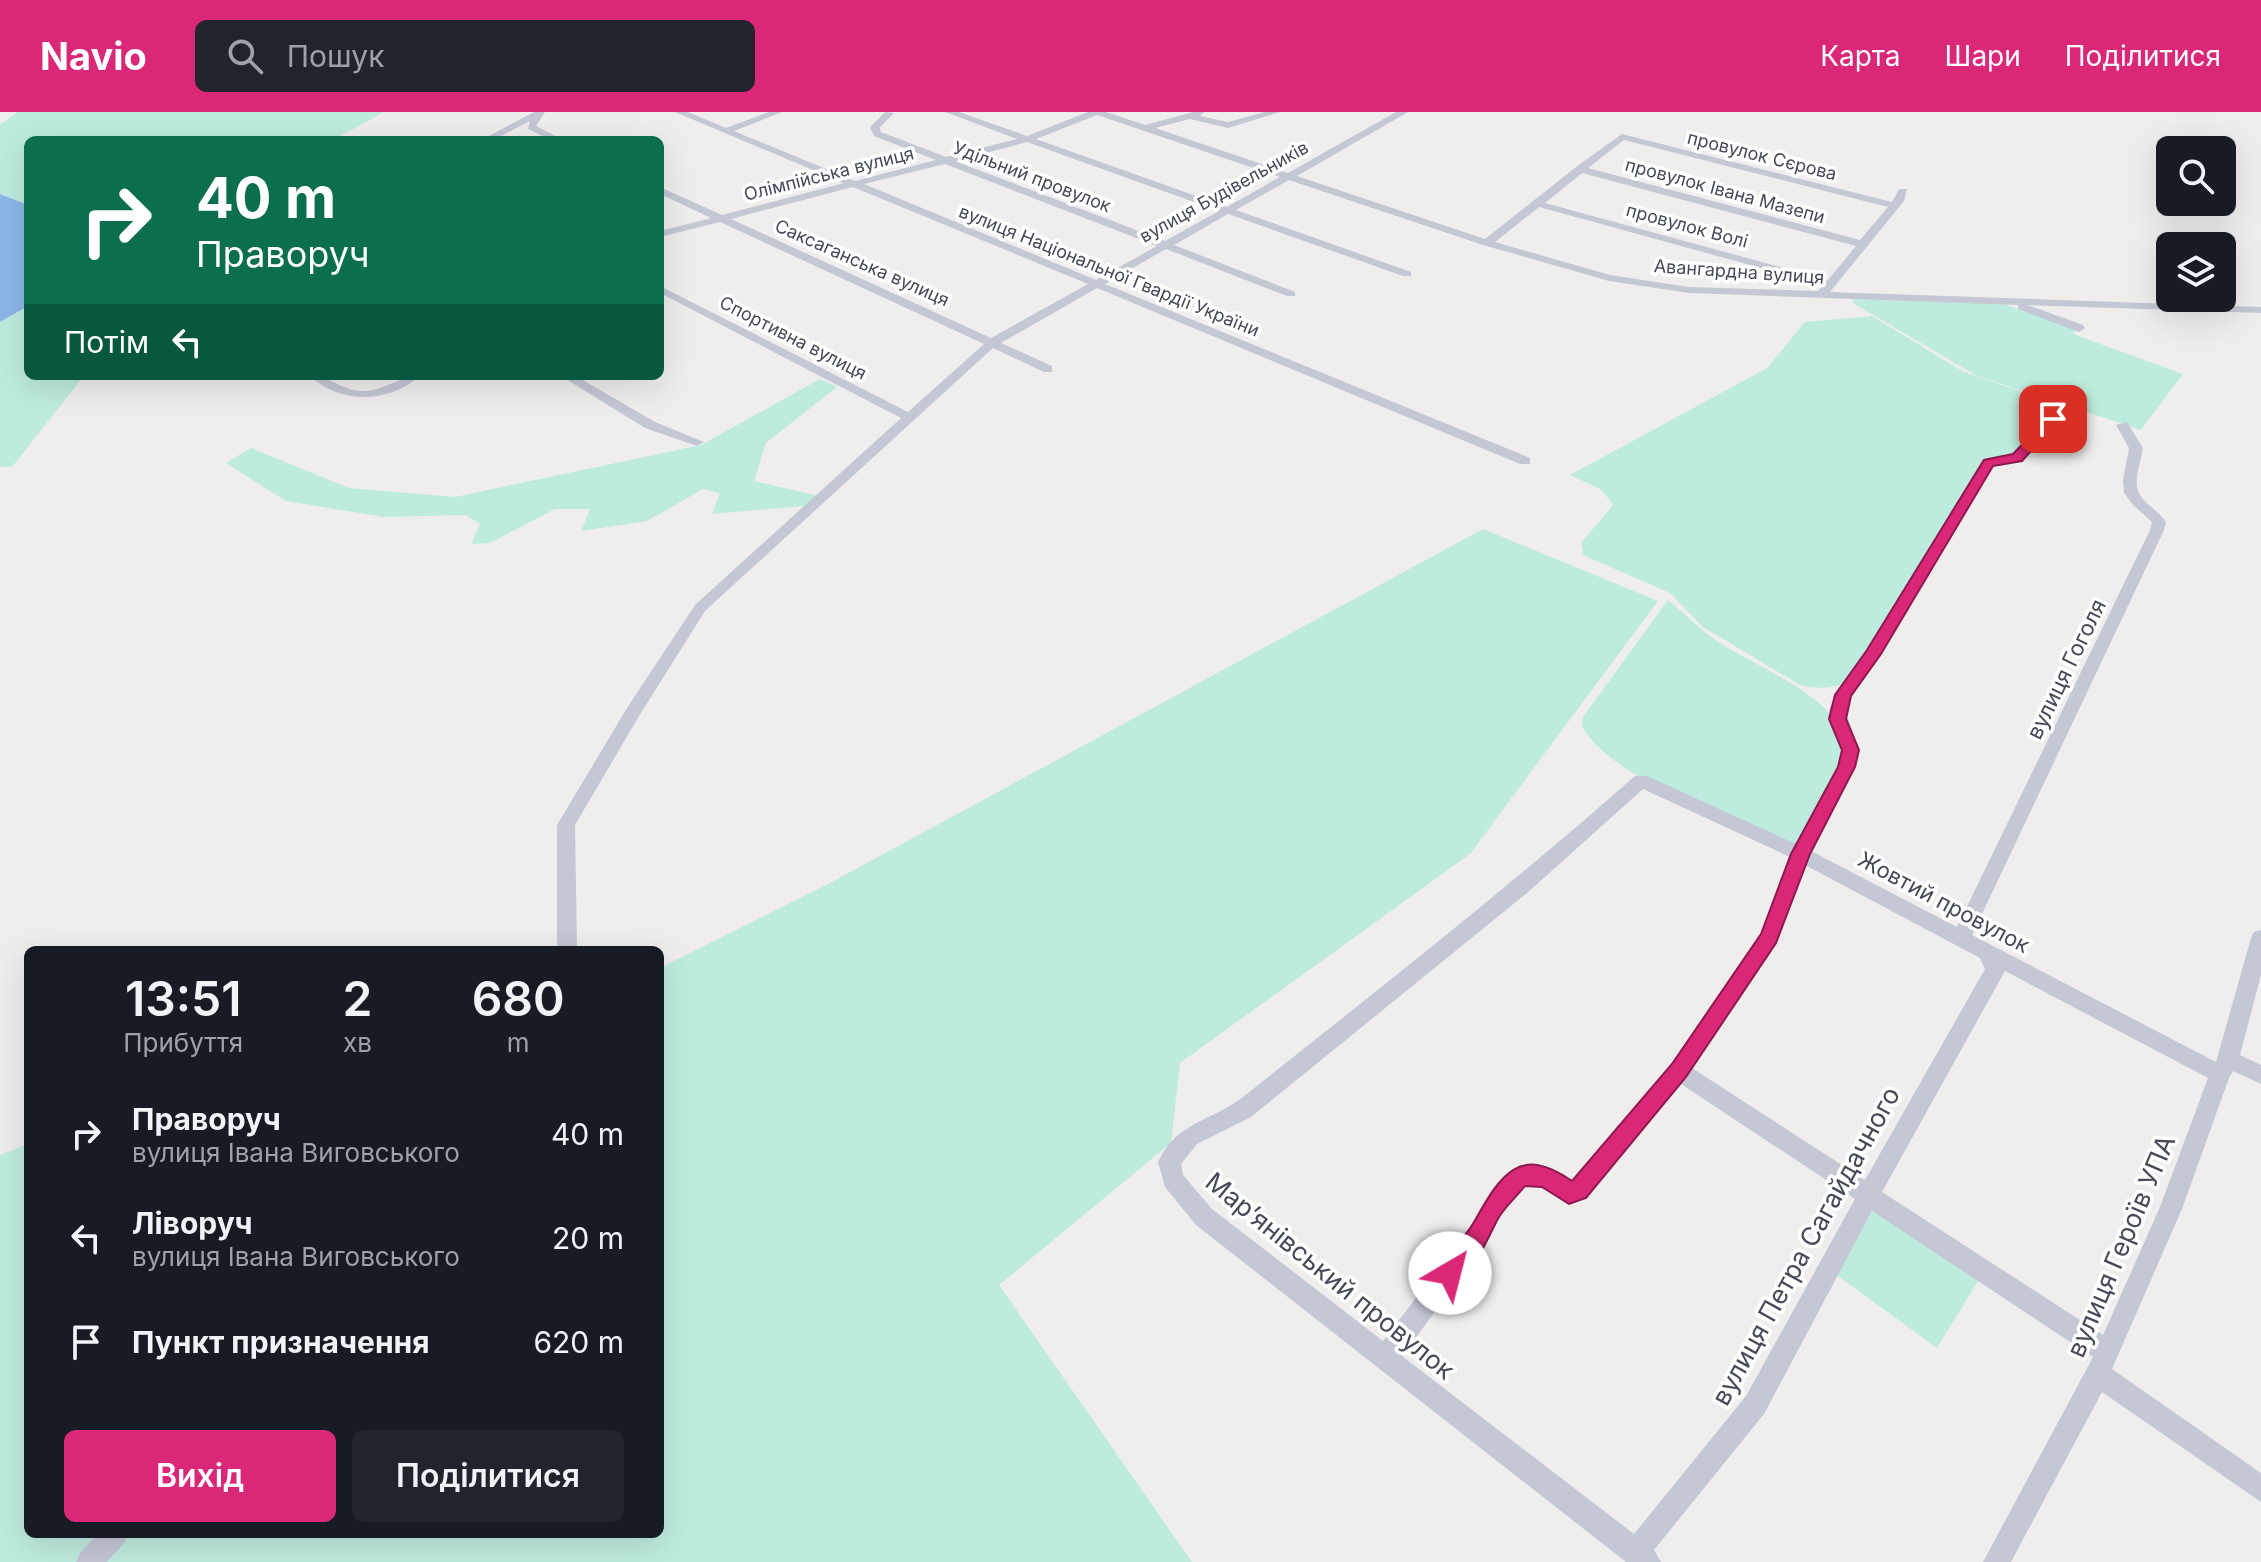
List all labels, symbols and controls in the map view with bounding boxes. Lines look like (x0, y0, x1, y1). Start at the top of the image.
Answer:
search box (195, 20, 755, 92)
text: Navio (40, 33, 147, 79)
icon: search (223, 34, 267, 78)
text: Пошук (287, 38, 384, 74)
text: Карта (1820, 39, 1901, 73)
text: Шари (1945, 39, 2021, 73)
text: Поділитися (2065, 39, 2221, 73)
street label: провулок Сєрова (1685, 127, 1839, 184)
street label: вулиця Будівельників (1136, 136, 1312, 247)
map controls (2156, 136, 2236, 312)
button: search (2156, 136, 2236, 216)
street label: Удільний провулок (950, 137, 1114, 216)
street label: Олімпійська вулиця (742, 142, 916, 205)
street label: провулок Івана Мазепи (1623, 154, 1827, 227)
text: 40 m (196, 164, 336, 232)
icon: right (64, 168, 168, 272)
street label: провулок Волі (1624, 199, 1750, 252)
street label: вулиця Національної Гвардії України (956, 200, 1262, 341)
street label: Саксаганська вулиця (772, 215, 952, 310)
text: Праворуч (196, 232, 369, 276)
button: layers (2156, 232, 2236, 312)
street label: Авангардна вулиця (1653, 255, 1825, 288)
street label: Спортивна вулиця (716, 291, 870, 384)
icon: left (165, 320, 209, 364)
text: Потім (64, 324, 149, 360)
pin (2019, 385, 2087, 453)
icon: arrive (2031, 397, 2075, 441)
street label: вулиця Гоголя (2021, 595, 2111, 743)
street label: Жовтий провулок (1854, 846, 2034, 958)
text: 13:51 (125, 969, 242, 1028)
text: 2 (343, 969, 372, 1028)
text: 680 (472, 969, 565, 1028)
text: Прибуття (123, 1027, 243, 1058)
text: хв (343, 1027, 372, 1058)
text: m (507, 1027, 530, 1058)
street label: вулиця Петра Сагайдачного (1705, 1081, 1906, 1410)
text: Праворуч (132, 1101, 281, 1137)
icon: right (64, 1112, 108, 1156)
text: 40 m (551, 1116, 624, 1152)
street label: вулиця Героїв УПА (2060, 1130, 2181, 1361)
text: вулиця Івана Виговського (132, 1137, 460, 1168)
street label: Марʼянівський провулок (1200, 1166, 1461, 1386)
text: Ліворуч (132, 1205, 252, 1241)
icon: left (64, 1216, 108, 1260)
text: 20 m (552, 1220, 624, 1256)
position arrow (1408, 1231, 1492, 1315)
text: вулиця Івана Виговського (132, 1241, 460, 1272)
icon: arrive (64, 1320, 108, 1364)
text: Пункт призначення (132, 1324, 430, 1360)
text: 620 m (533, 1324, 624, 1360)
button: Вихід (64, 1430, 336, 1522)
button: Поділитися (352, 1430, 624, 1522)

